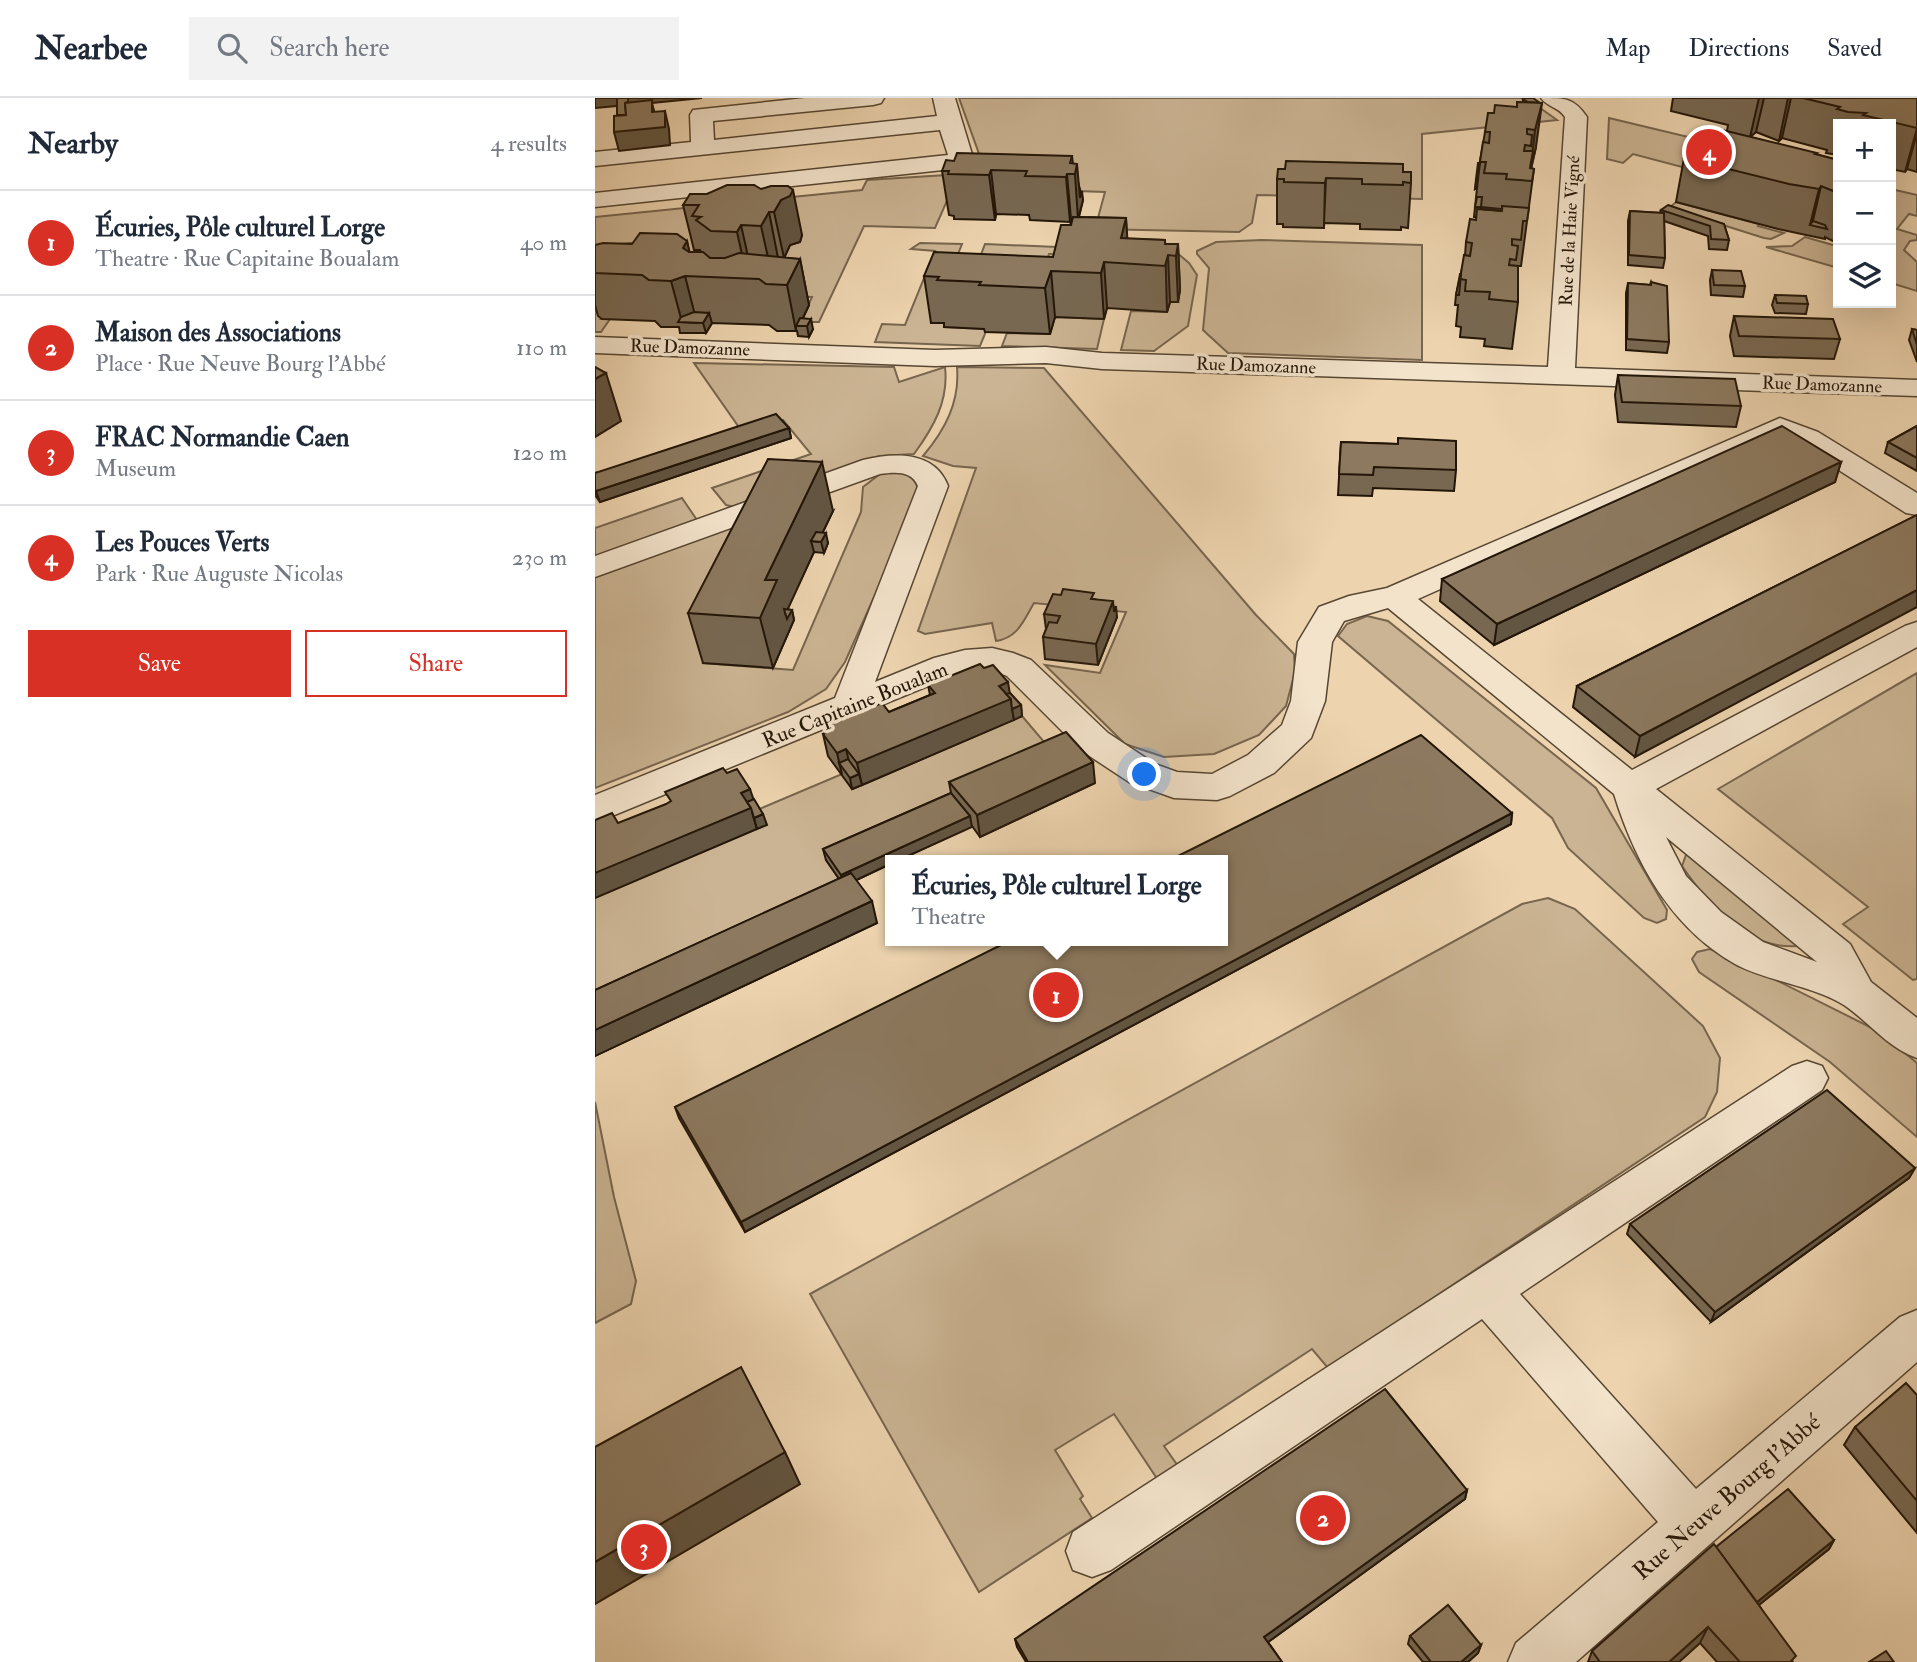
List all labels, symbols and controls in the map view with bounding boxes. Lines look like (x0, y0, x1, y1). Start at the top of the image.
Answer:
search box (189, 17, 679, 80)
text: Nearbee (35, 28, 147, 69)
icon: search (213, 29, 251, 67)
text: Search here (269, 32, 389, 64)
text: Map (1605, 33, 1650, 64)
text: Directions (1688, 33, 1789, 64)
text: Saved (1827, 33, 1882, 64)
map controls (1833, 119, 1896, 308)
button: + (1833, 119, 1896, 182)
text: Nearby (28, 125, 118, 162)
pin: 4 (1686, 126, 1732, 178)
text: 4 results (491, 129, 567, 158)
street label: Rue de la Haie Vigné (1555, 155, 1585, 307)
button: − (1833, 182, 1896, 245)
text: Écuries, Pôle culturel Lorge (95, 212, 385, 244)
text: 1 (47, 228, 55, 257)
text: 40 m (520, 228, 567, 257)
text: Theatre · Rue Capitaine Boualam (95, 244, 399, 273)
button: layers (1833, 245, 1896, 308)
text: Maison des Associations (95, 317, 341, 349)
text: 2 (45, 333, 57, 362)
text: 110 m (516, 333, 567, 362)
street label: Rue Damozanne (630, 334, 751, 362)
text: Place · Rue Neuve Bourg l'Abbé (95, 349, 386, 378)
street label: Rue Damozanne (1196, 352, 1317, 380)
street label: Rue Damozanne (1762, 371, 1883, 399)
text: FRAC Normandie Caen (95, 422, 350, 454)
text: 3 (47, 438, 55, 467)
text: 120 m (513, 438, 567, 467)
text: Museum (95, 454, 176, 483)
text: Les Pouces Verts (95, 527, 269, 559)
text: 4 (45, 543, 57, 572)
text: 230 m (512, 543, 567, 572)
text: Park · Rue Auguste Nicolas (95, 559, 343, 588)
button: Save (28, 630, 291, 697)
button: Share (305, 630, 567, 697)
street label: Rue Capitaine Boualam (758, 655, 952, 755)
your location (1127, 757, 1161, 791)
popup (885, 855, 1228, 946)
text: Écuries, Pôle culturel Lorge (912, 870, 1202, 902)
text: Theatre (912, 902, 985, 931)
pin: 1 (1033, 969, 1079, 1021)
street label: Rue Neuve Bourg l'Abbé (1627, 1406, 1828, 1587)
pin: 2 (1300, 1492, 1346, 1544)
pin: 3 (621, 1521, 667, 1573)

